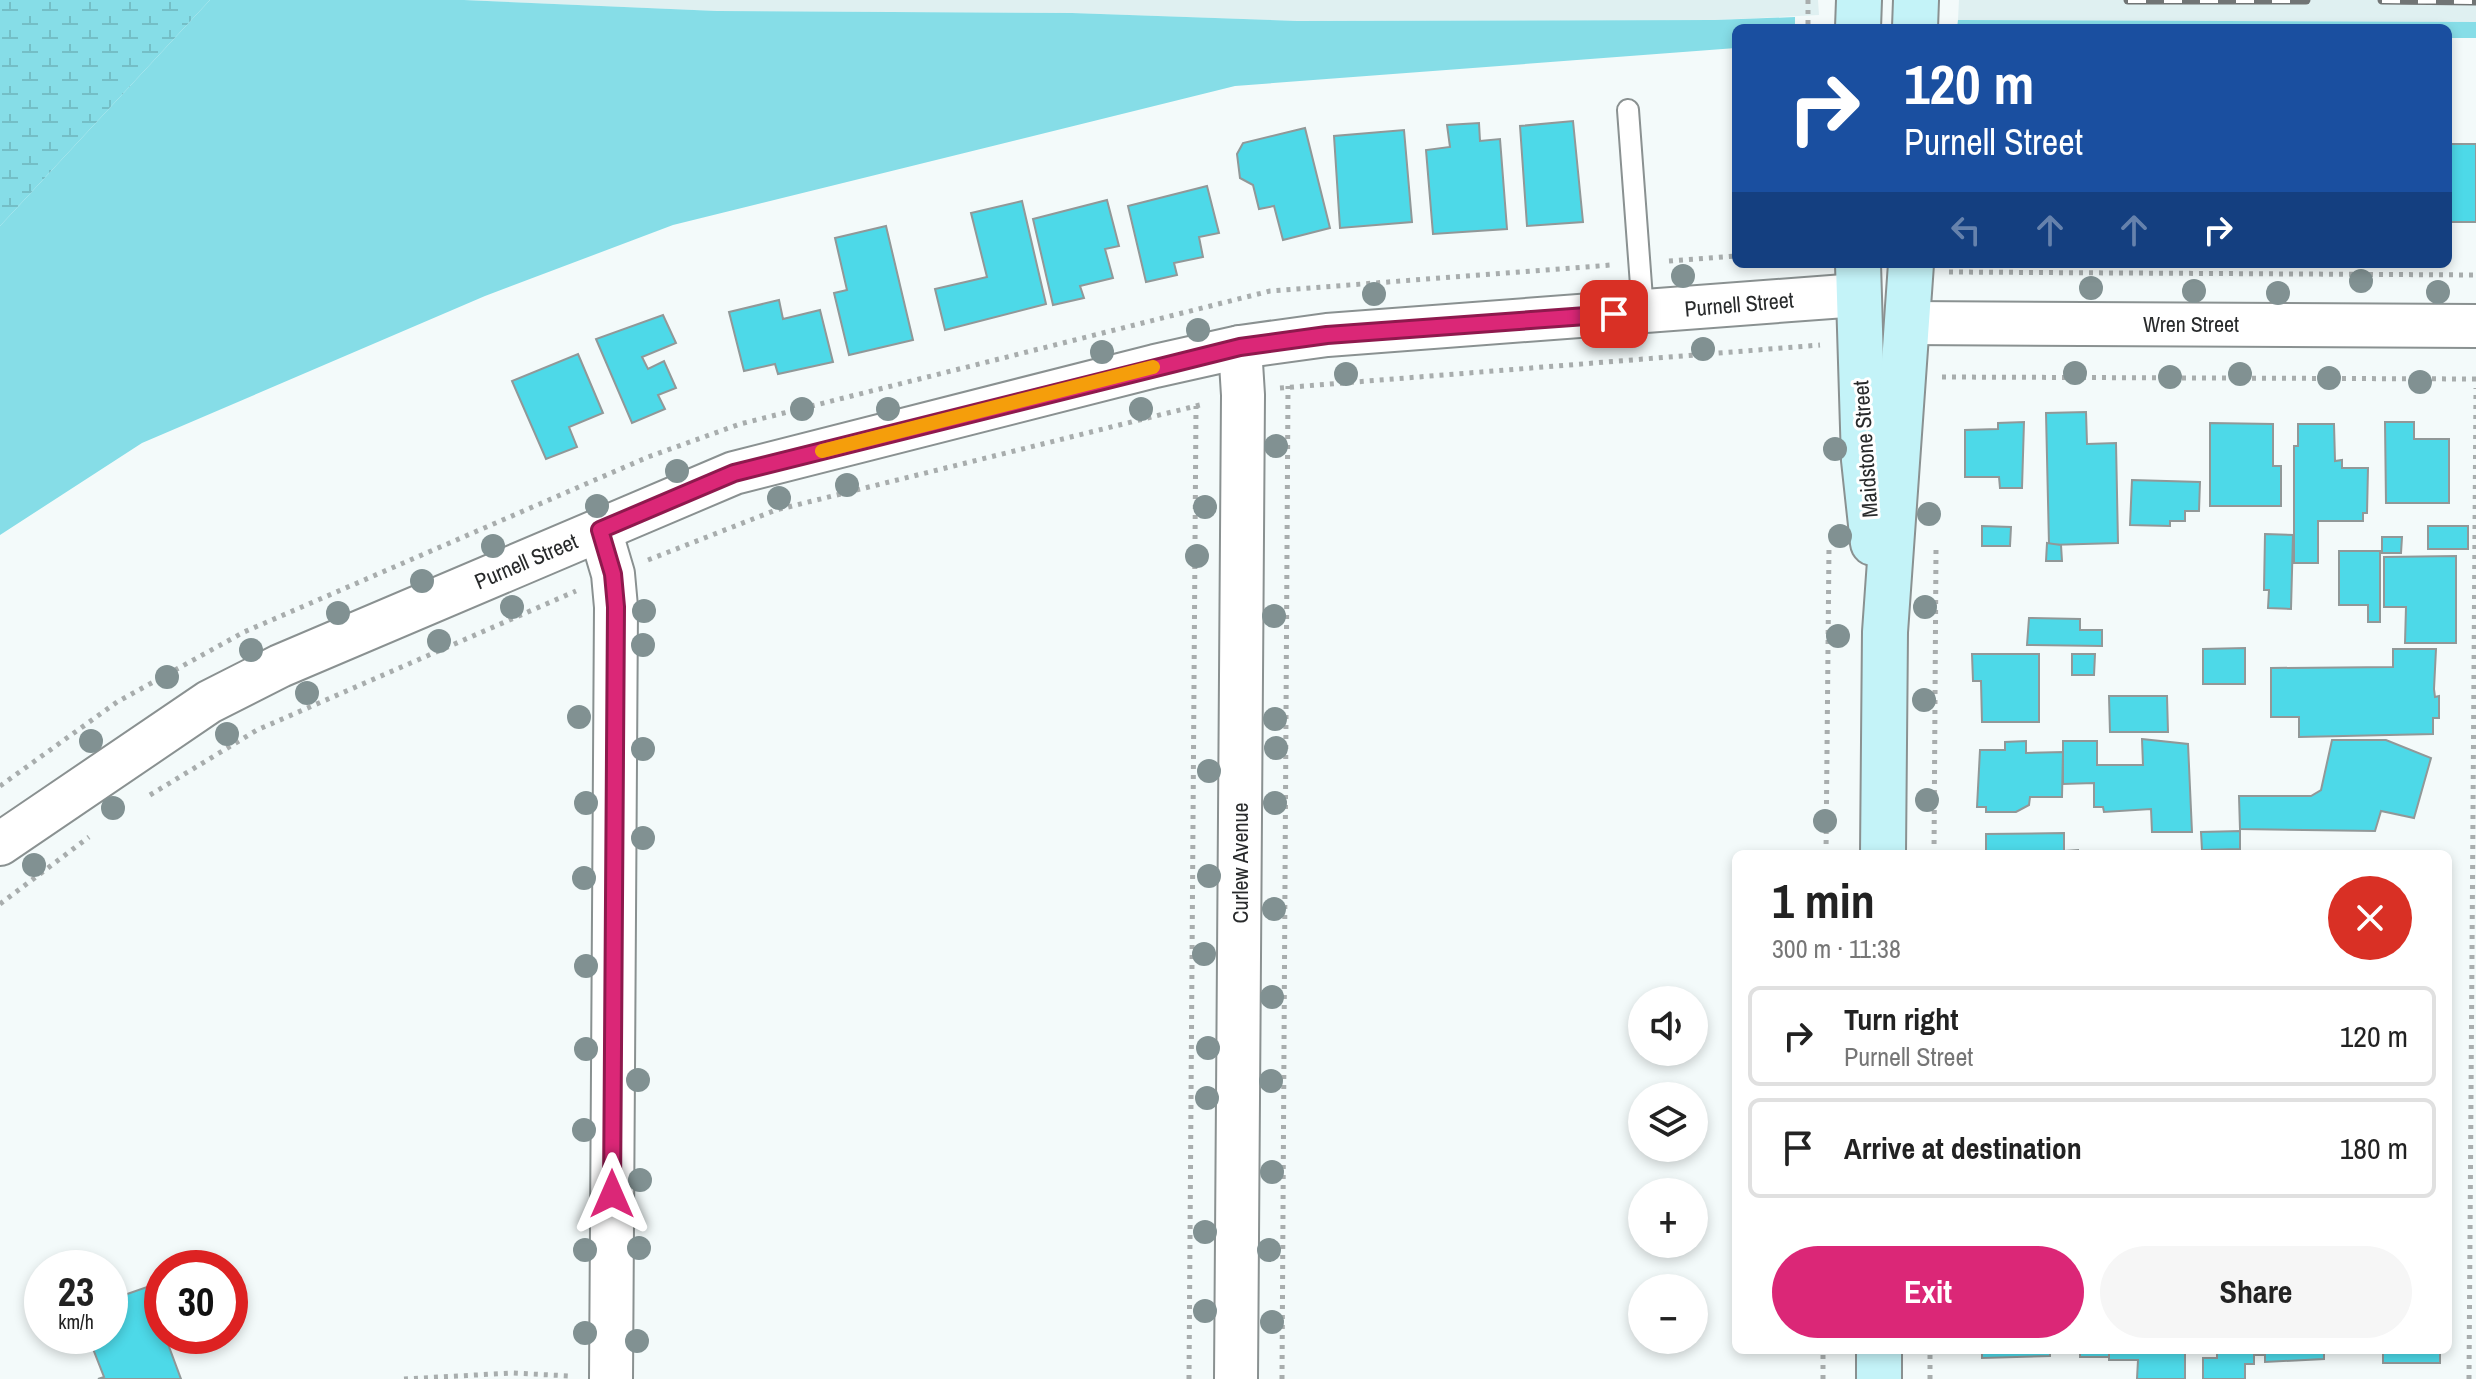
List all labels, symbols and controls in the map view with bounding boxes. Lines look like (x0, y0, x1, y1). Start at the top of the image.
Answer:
text: 120 m (1904, 46, 2034, 121)
icon: right (1772, 56, 1876, 160)
text: Purnell Street (1904, 118, 2083, 166)
icon: left (1944, 208, 1988, 252)
icon: ahead (2028, 208, 2072, 252)
icon: ahead (2112, 208, 2156, 252)
icon: right (2196, 208, 2240, 252)
pin (1580, 280, 1648, 348)
street label: Purnell Street (1683, 284, 1795, 324)
icon: arrive (1592, 292, 1636, 336)
street label: Wren Street (2143, 309, 2239, 339)
street label: Maidstone Street (1845, 379, 1885, 519)
street label: Purnell Street (470, 526, 582, 596)
street label: Curlew Avenue (1225, 802, 1255, 924)
text: 1 min (1772, 868, 1875, 933)
button: close (2328, 876, 2412, 960)
text: 300 m · 11:38 (1772, 931, 1901, 966)
map controls (1628, 986, 1708, 1354)
button: sound (1628, 986, 1708, 1066)
text: Turn right (1844, 999, 1958, 1039)
icon: right (1776, 1014, 1820, 1058)
text: 120 m (2340, 1016, 2408, 1056)
text: Purnell Street (1844, 1039, 1973, 1074)
button: layers (1628, 1082, 1708, 1162)
icon: arrive (1776, 1126, 1820, 1170)
text: Arrive at destination (1844, 1128, 2082, 1168)
text: 180 m (2340, 1128, 2408, 1168)
position arrow (570, 1152, 654, 1236)
button: + (1628, 1178, 1708, 1258)
button: Exit (1772, 1246, 2084, 1338)
button: Share (2100, 1246, 2412, 1338)
speed limit sign: 30 (144, 1250, 248, 1354)
text: 23 (58, 1265, 94, 1318)
button: − (1628, 1274, 1708, 1354)
text: km/h (58, 1308, 94, 1335)

